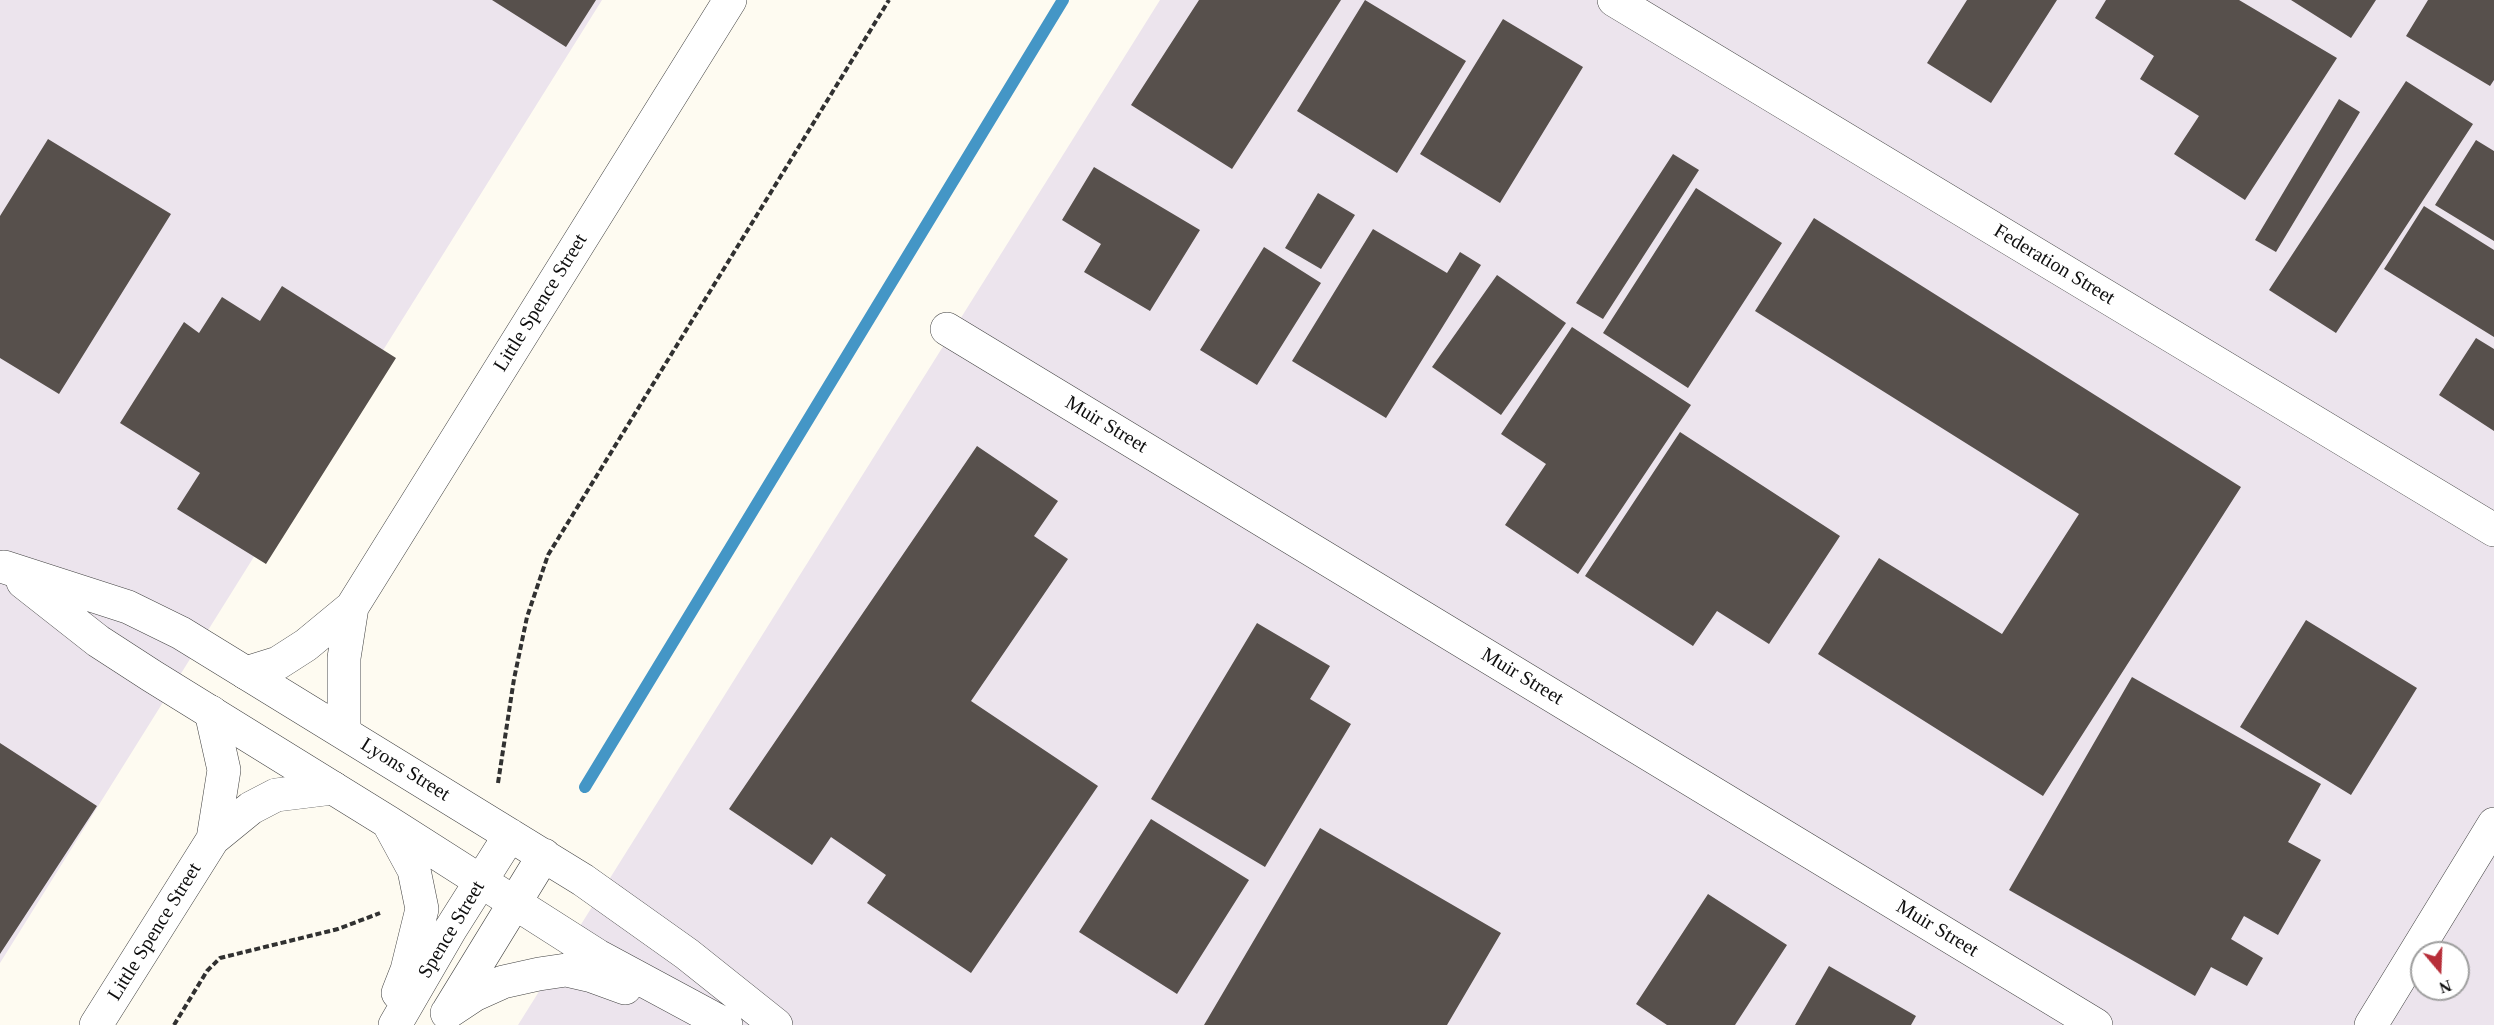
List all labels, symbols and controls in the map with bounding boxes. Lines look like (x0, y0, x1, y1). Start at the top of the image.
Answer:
street label: Federation Street (1989, 219, 2119, 311)
street label: Little Spence Street (489, 230, 593, 376)
street label: Muir Street (1061, 391, 1151, 459)
street label: Muir Street (1477, 643, 1567, 711)
street label: Lyons Street (356, 733, 454, 807)
street label: Little Spence Street (103, 859, 207, 1005)
street label: Spence Street (414, 877, 490, 983)
street label: Muir Street (1892, 895, 1982, 963)
north arrow (2410, 941, 2470, 1001)
text: N (2437, 977, 2454, 997)

